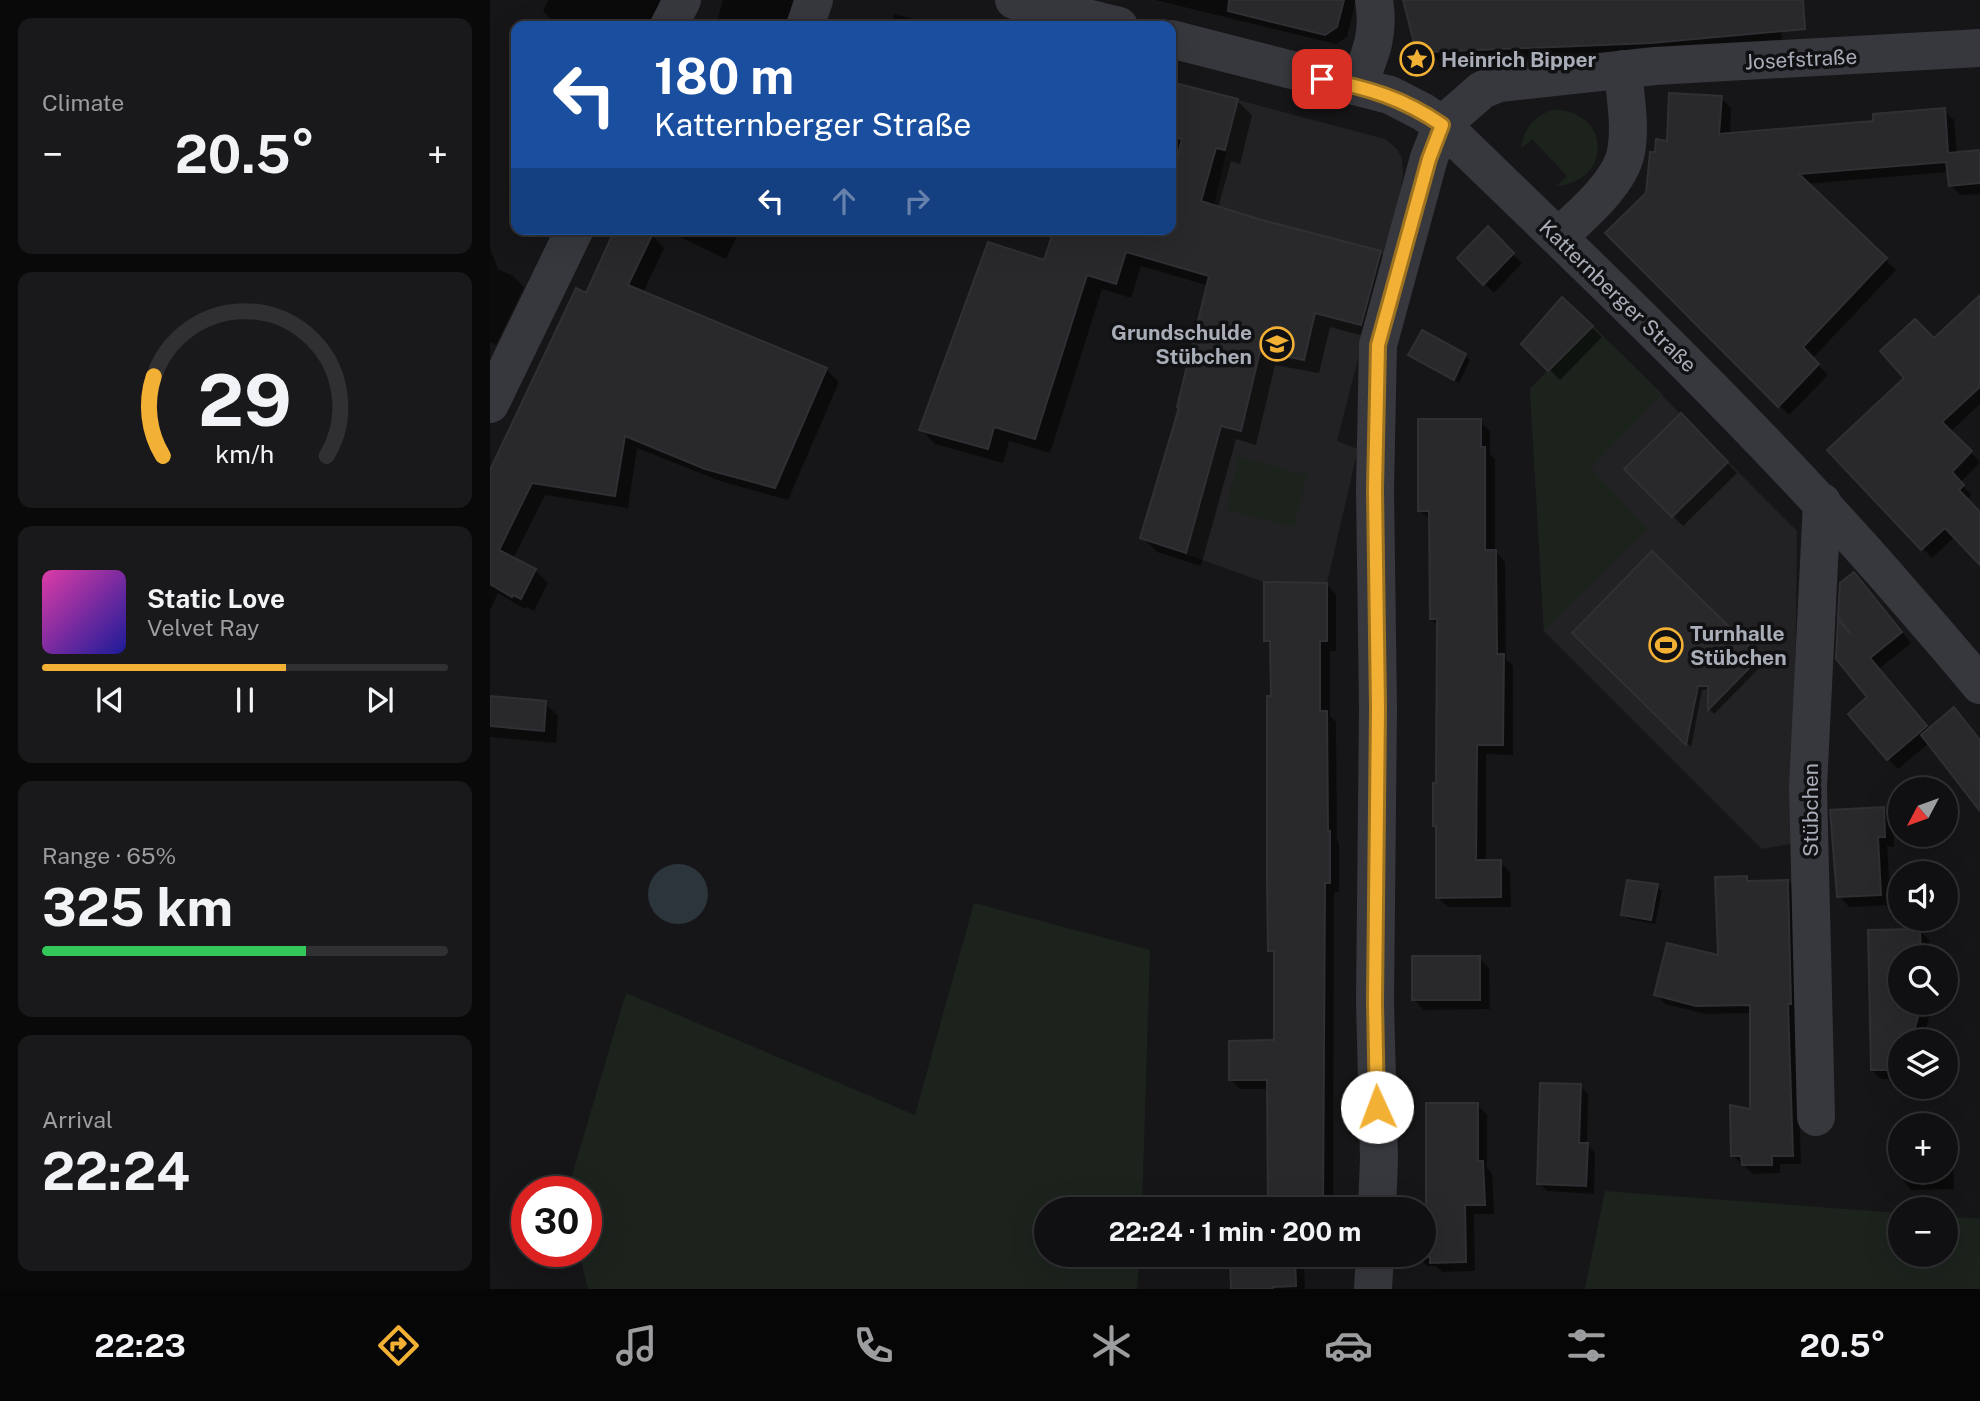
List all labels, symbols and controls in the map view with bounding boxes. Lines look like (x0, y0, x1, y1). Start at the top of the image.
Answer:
place icon: Heinrich Bipper (1398, 40, 1436, 78)
street label: Josefstraße (1744, 44, 1858, 74)
text: 180 m (654, 47, 794, 105)
place label: Heinrich Bipper (1441, 47, 1597, 72)
icon: left (539, 49, 630, 140)
pin (1292, 49, 1352, 109)
icon: arrive (1303, 60, 1341, 98)
text: Climate (42, 89, 124, 116)
text: Katternberger Straße (654, 106, 971, 143)
text: 20.5° (175, 124, 315, 185)
text: − (42, 132, 63, 177)
text: + (427, 132, 448, 177)
icon: left (752, 182, 790, 220)
icon: ahead (825, 182, 863, 220)
icon: right (898, 182, 936, 220)
street label: Katternberger Straße (1534, 215, 1702, 377)
place label: Grundschulde Stübchen (1111, 320, 1252, 369)
school or university icon: Grundschulde Stübchen (1258, 325, 1296, 363)
text: 29 (198, 358, 292, 443)
text: km/h (216, 439, 274, 469)
text: Static Love (147, 583, 285, 614)
text: Velvet Ray (147, 614, 259, 641)
place label: Turnhalle Stübchen (1690, 621, 1787, 670)
sports icon: Turnhalle Stübchen (1647, 626, 1685, 664)
icon: previous (91, 681, 129, 719)
icon: pause (226, 681, 264, 719)
icon: next (361, 681, 399, 719)
street label: Stübchen (1798, 763, 1823, 857)
north arrow (1888, 777, 1958, 847)
map controls (1888, 777, 1958, 1267)
text: Range · 65% (42, 842, 176, 869)
button: sound (1888, 861, 1958, 931)
text: 325 km (42, 877, 233, 938)
button: search (1888, 945, 1958, 1015)
button: layers (1888, 1029, 1958, 1099)
position arrow (1340, 1070, 1414, 1144)
text: Arrival (42, 1106, 113, 1133)
button: + (1888, 1113, 1958, 1183)
text: 22:24 (42, 1141, 190, 1202)
speed limit sign: 30 (511, 1176, 602, 1267)
button: − (1888, 1197, 1958, 1267)
text: 22:24 · 1 min · 200 m (1109, 1216, 1361, 1247)
icon: directions (374, 1321, 423, 1370)
icon: music (612, 1321, 661, 1370)
icon: phone (849, 1321, 898, 1370)
icon: climate (1087, 1321, 1136, 1370)
icon: car (1324, 1321, 1373, 1370)
icon: filters (1562, 1321, 1611, 1370)
text: 22:23 (94, 1327, 186, 1364)
text: 20.5° (1799, 1327, 1886, 1364)

